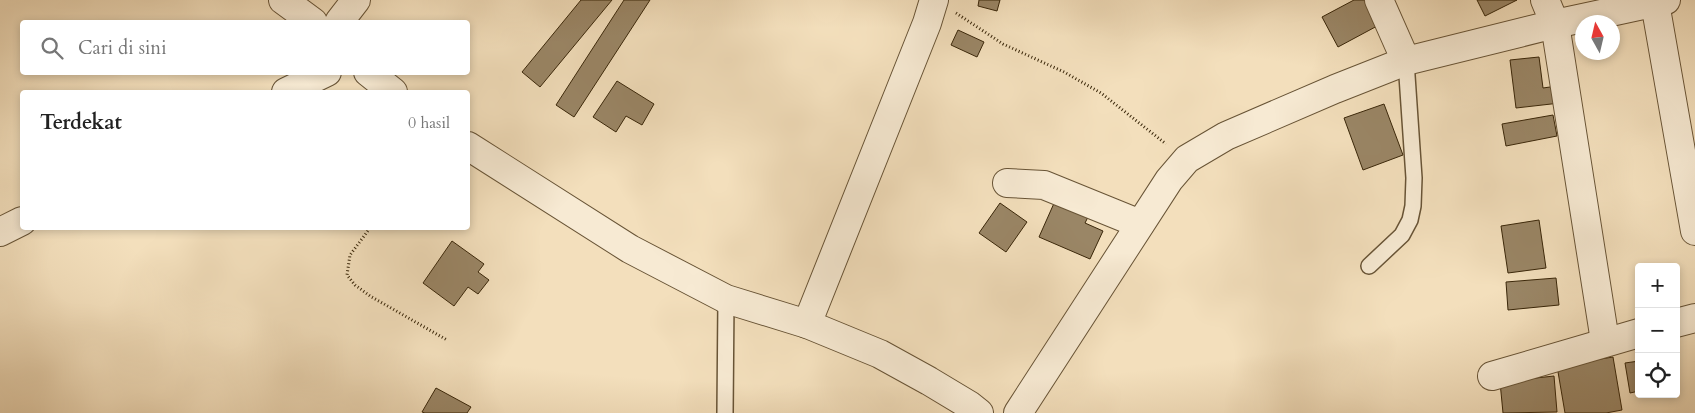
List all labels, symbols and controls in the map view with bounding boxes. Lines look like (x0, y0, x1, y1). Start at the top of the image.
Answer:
north arrow (1575, 15, 1620, 60)
search box (20, 20, 470, 75)
icon: search (38, 34, 66, 62)
text: Cari di sini (78, 35, 167, 61)
text: Terdekat (40, 108, 122, 137)
text: 0 hasil (408, 112, 450, 134)
map controls (1635, 263, 1680, 398)
button: + (1635, 263, 1680, 308)
button: − (1635, 308, 1680, 353)
button: locate (1635, 353, 1680, 398)

